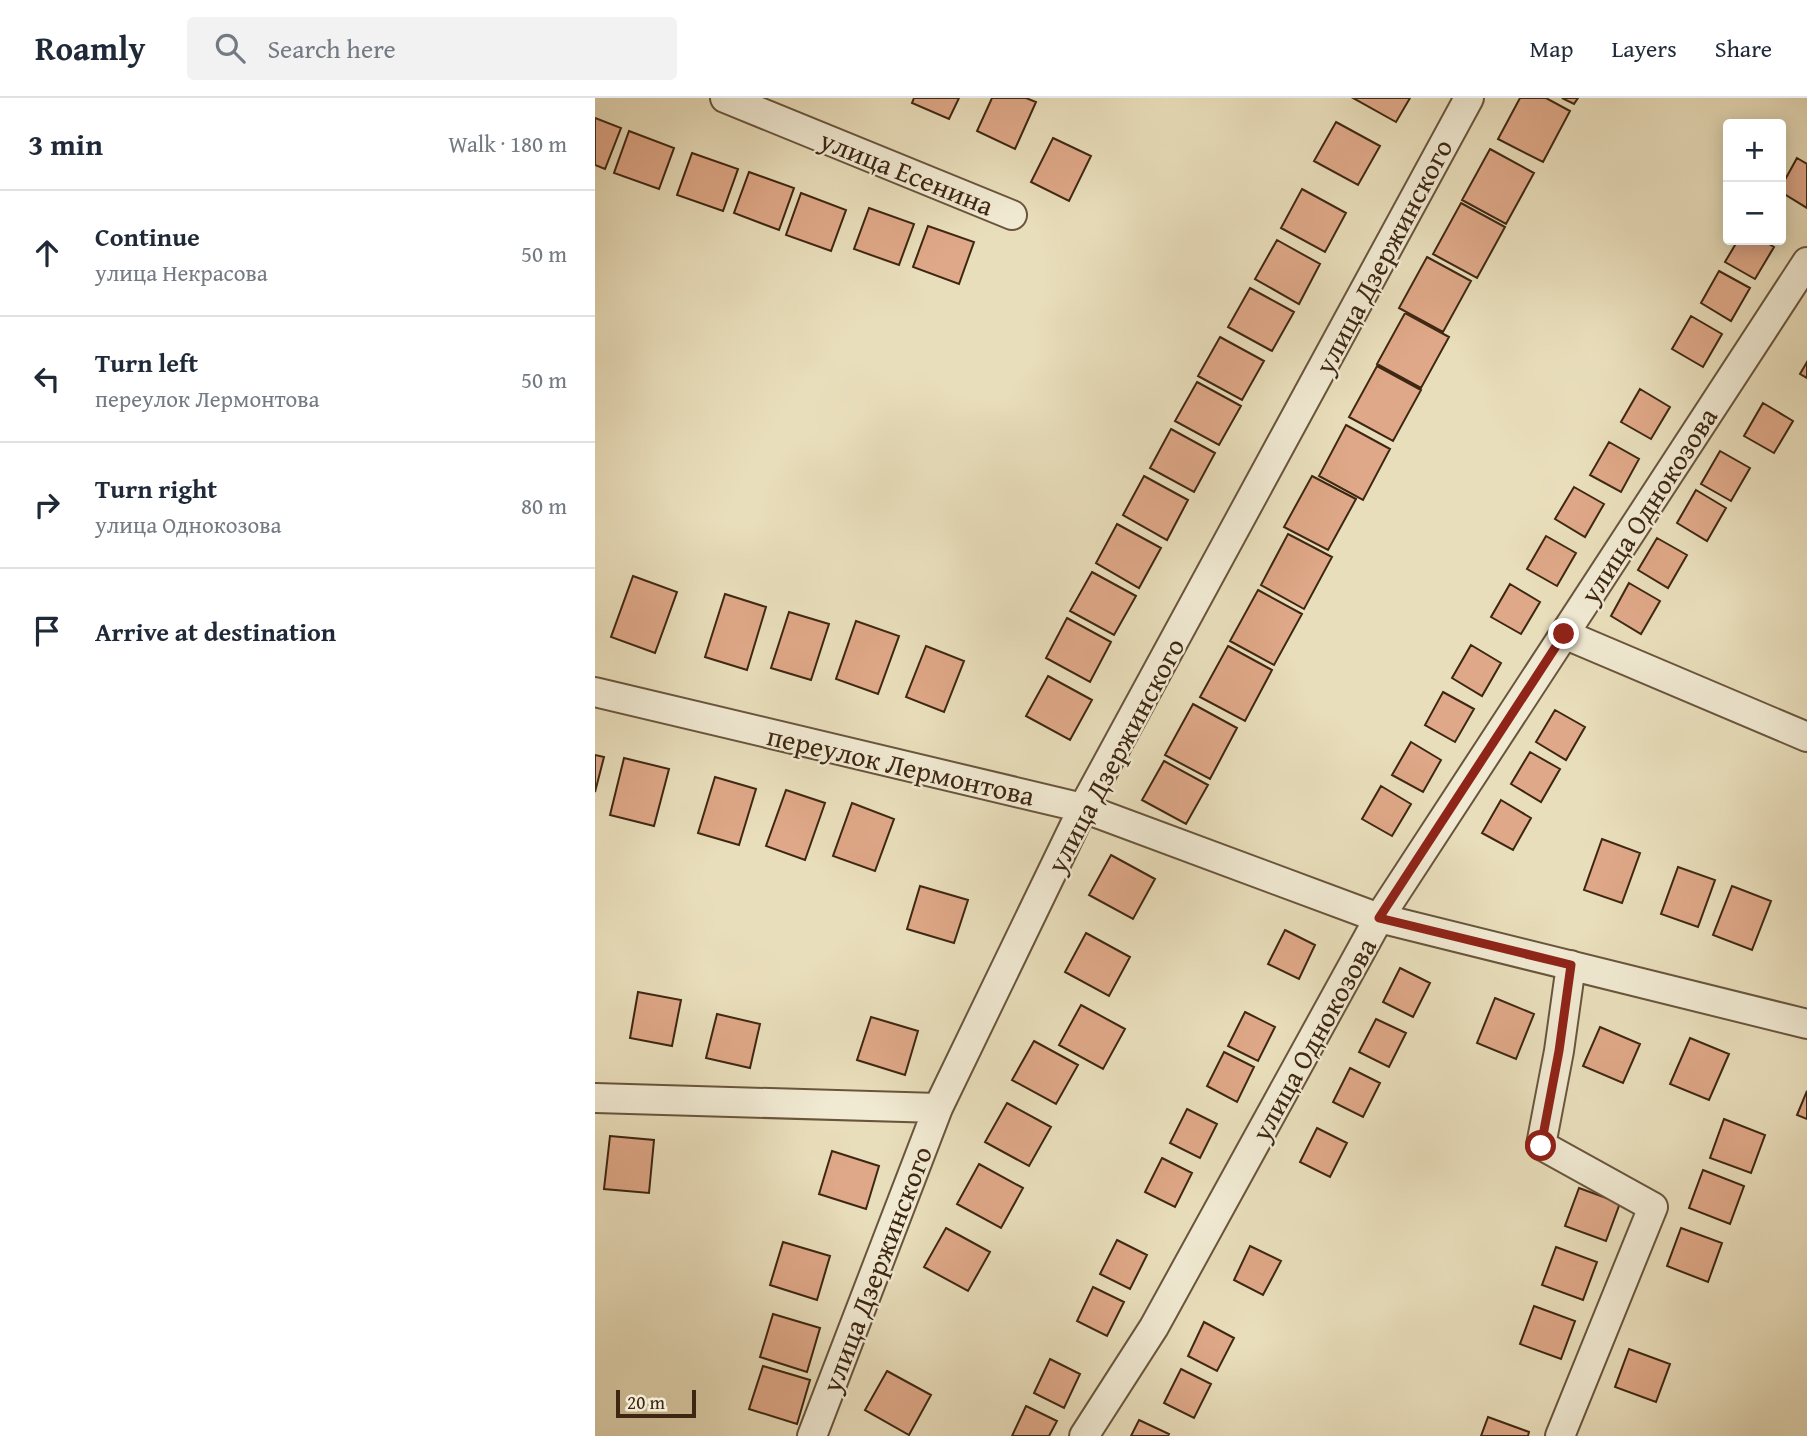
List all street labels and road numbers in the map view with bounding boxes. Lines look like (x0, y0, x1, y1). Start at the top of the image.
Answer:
street label: улица Есенина (813, 118, 1001, 226)
street label: улица Дзержинского (1303, 131, 1462, 382)
street label: улица Однокозова (1568, 398, 1727, 612)
street label: улица Дзержинского (1035, 630, 1194, 881)
street label: переулок Лермонтова (763, 714, 1039, 816)
street label: улица Однокозова (1240, 929, 1386, 1149)
street label: улица Дзержинского (810, 1140, 942, 1399)

